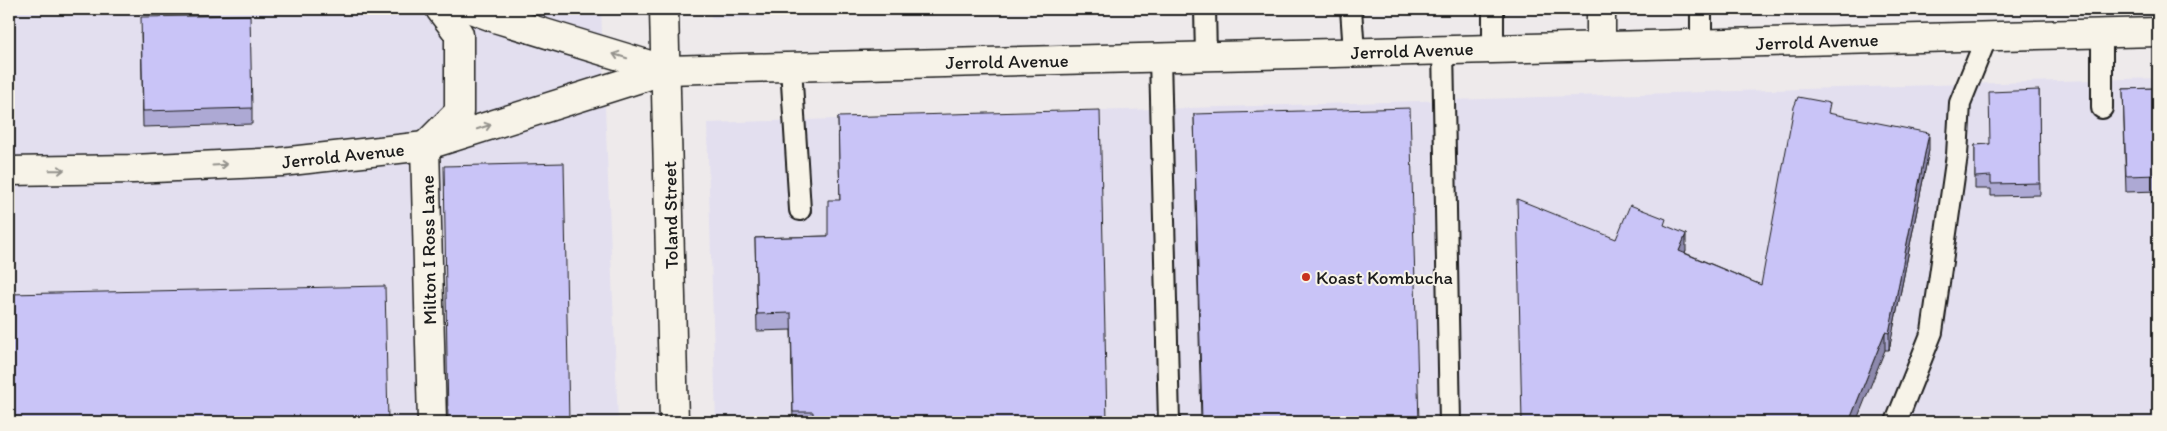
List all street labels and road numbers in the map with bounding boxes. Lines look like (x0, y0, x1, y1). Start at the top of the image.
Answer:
street label: Jerrold Avenue (1755, 28, 1879, 55)
street label: Jerrold Avenue (1350, 37, 1474, 64)
street label: Jerrold Avenue (945, 49, 1069, 74)
street label: Jerrold Avenue (281, 138, 406, 173)
street label: Toland Street (658, 161, 683, 269)
street label: Milton I Ross Lane (416, 175, 441, 325)

